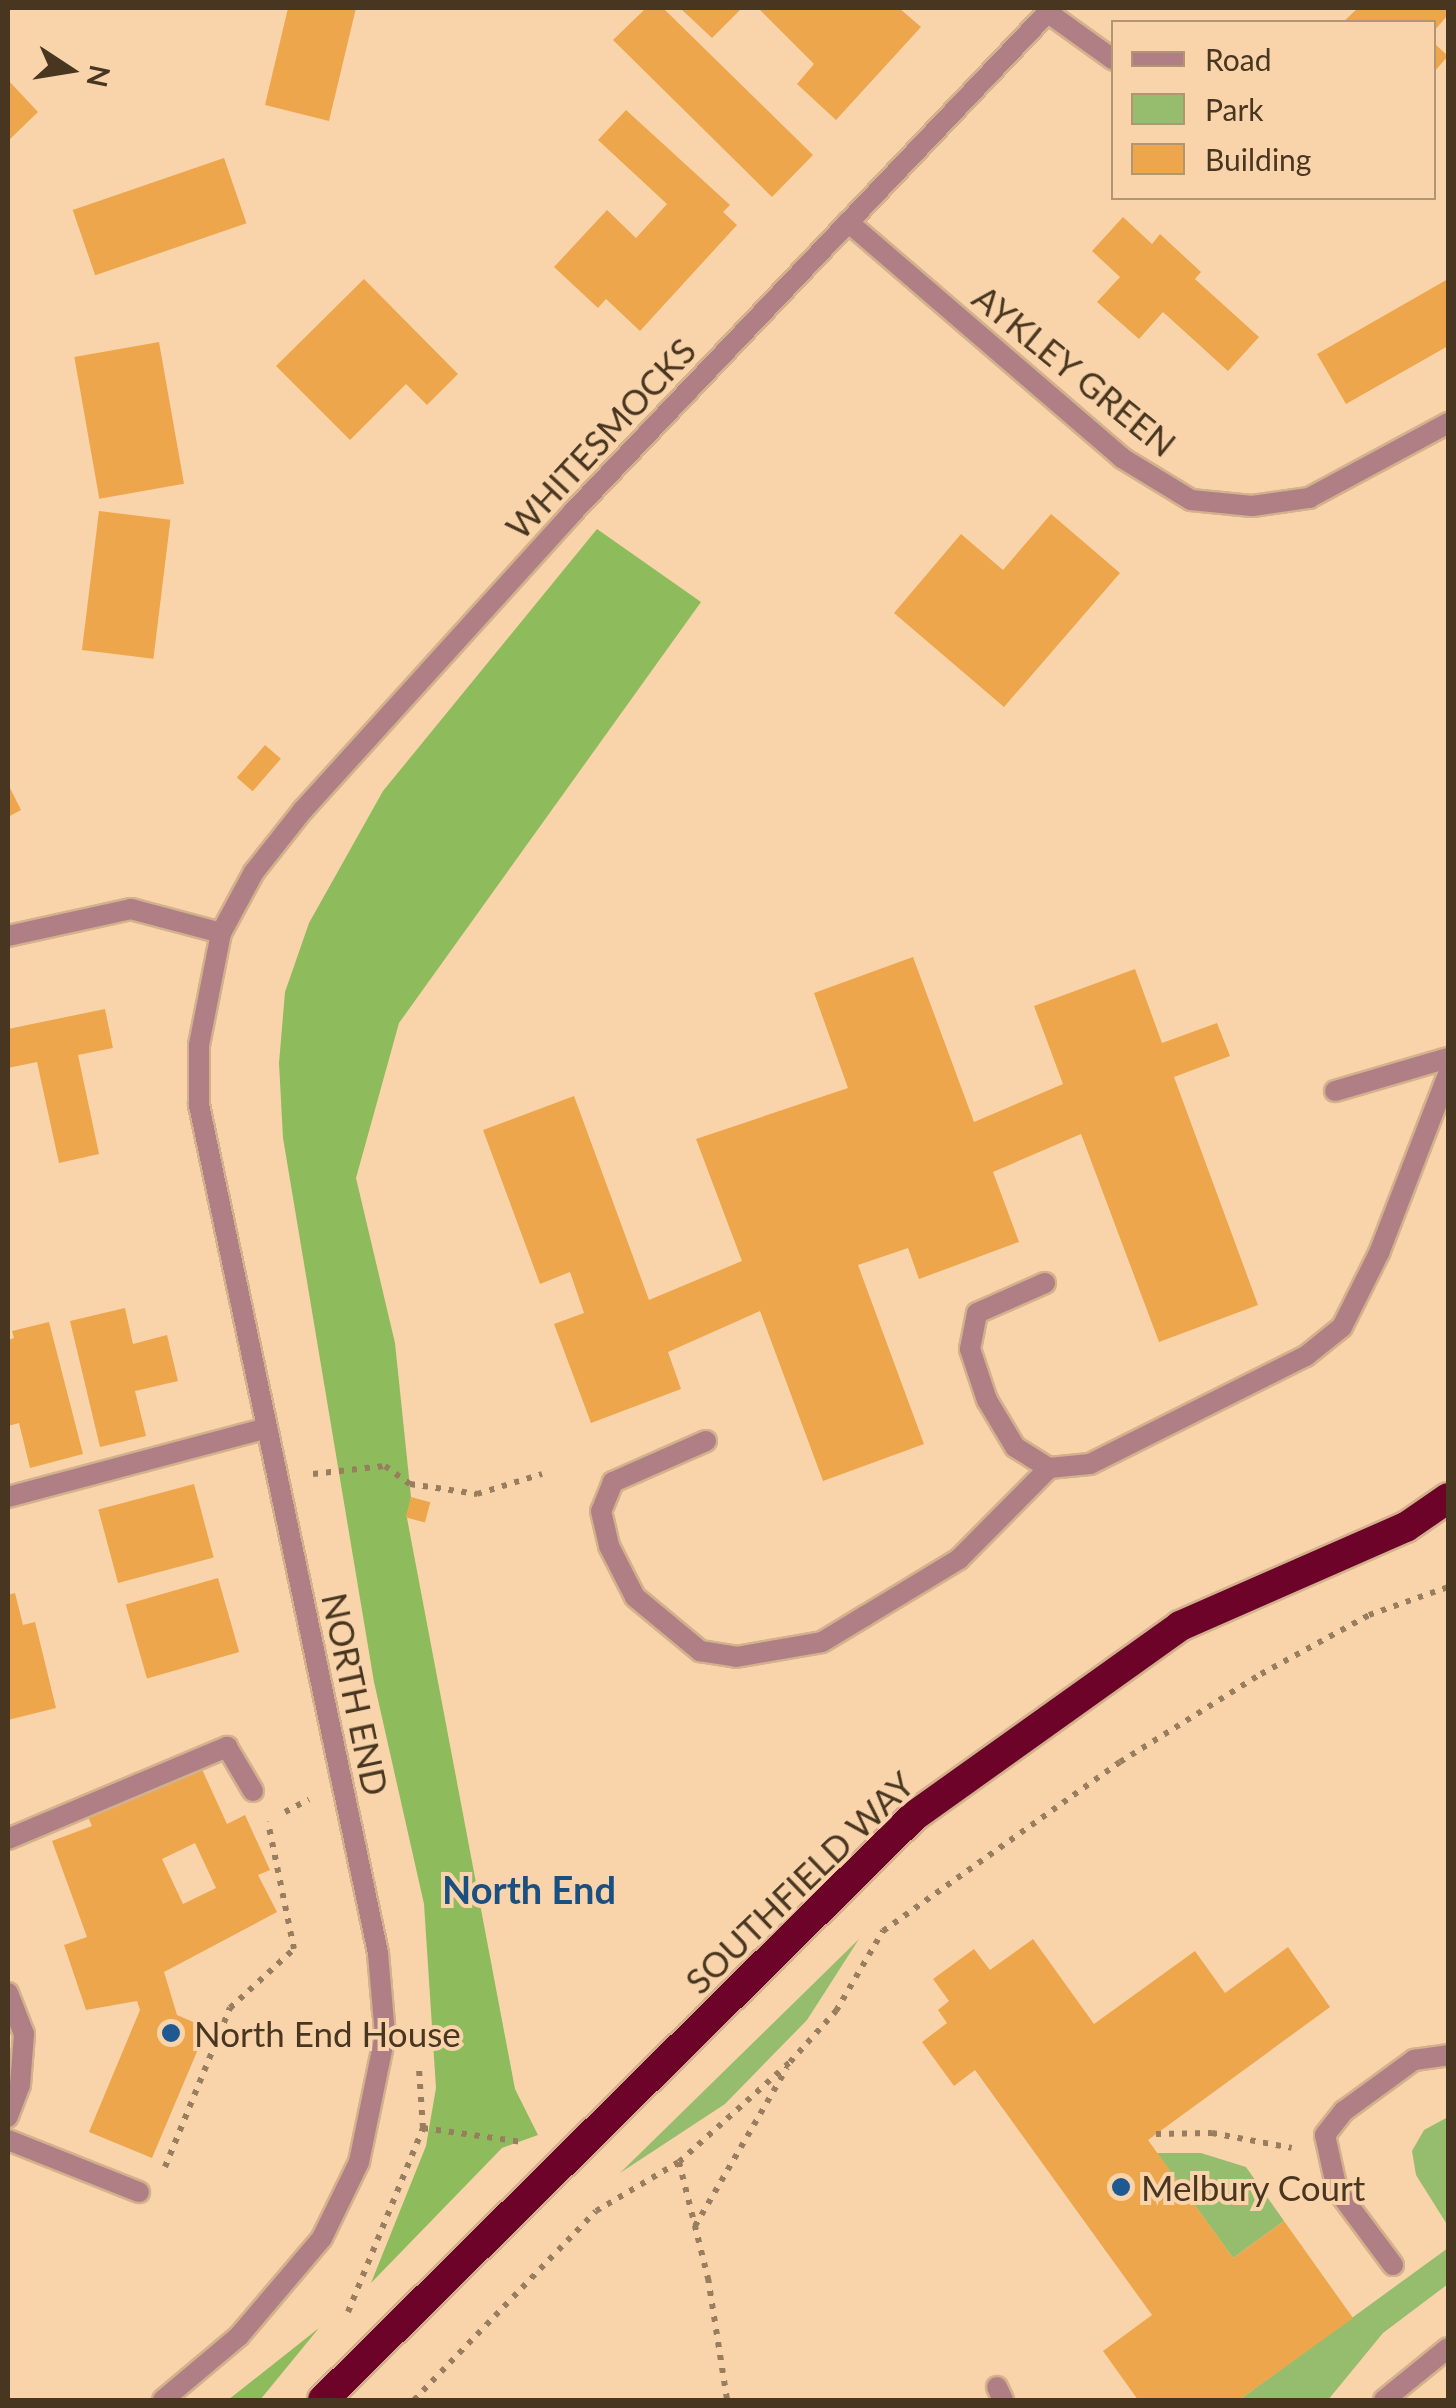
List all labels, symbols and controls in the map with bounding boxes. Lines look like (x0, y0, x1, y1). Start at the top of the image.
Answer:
north arrow (20, 20, 120, 120)
legend (1111, 20, 1436, 200)
text: Road (1205, 41, 1272, 77)
text: N (80, 62, 118, 90)
text: Park (1205, 91, 1264, 127)
text: Building (1205, 141, 1311, 177)
street label: AYKLEY GREEN (965, 275, 1185, 465)
street label: WHITESMOCKS (496, 329, 704, 547)
street label: NORTH END (314, 1589, 398, 1799)
street label: SOUTHFIELD WAY (676, 1762, 922, 2002)
district label: North End (442, 1867, 616, 1913)
place label: North End House (194, 2012, 461, 2054)
marker: North End House (158, 2020, 184, 2046)
place label: Melbury Court (1141, 2166, 1366, 2208)
marker: Melbury Court (1110, 2176, 1132, 2198)

